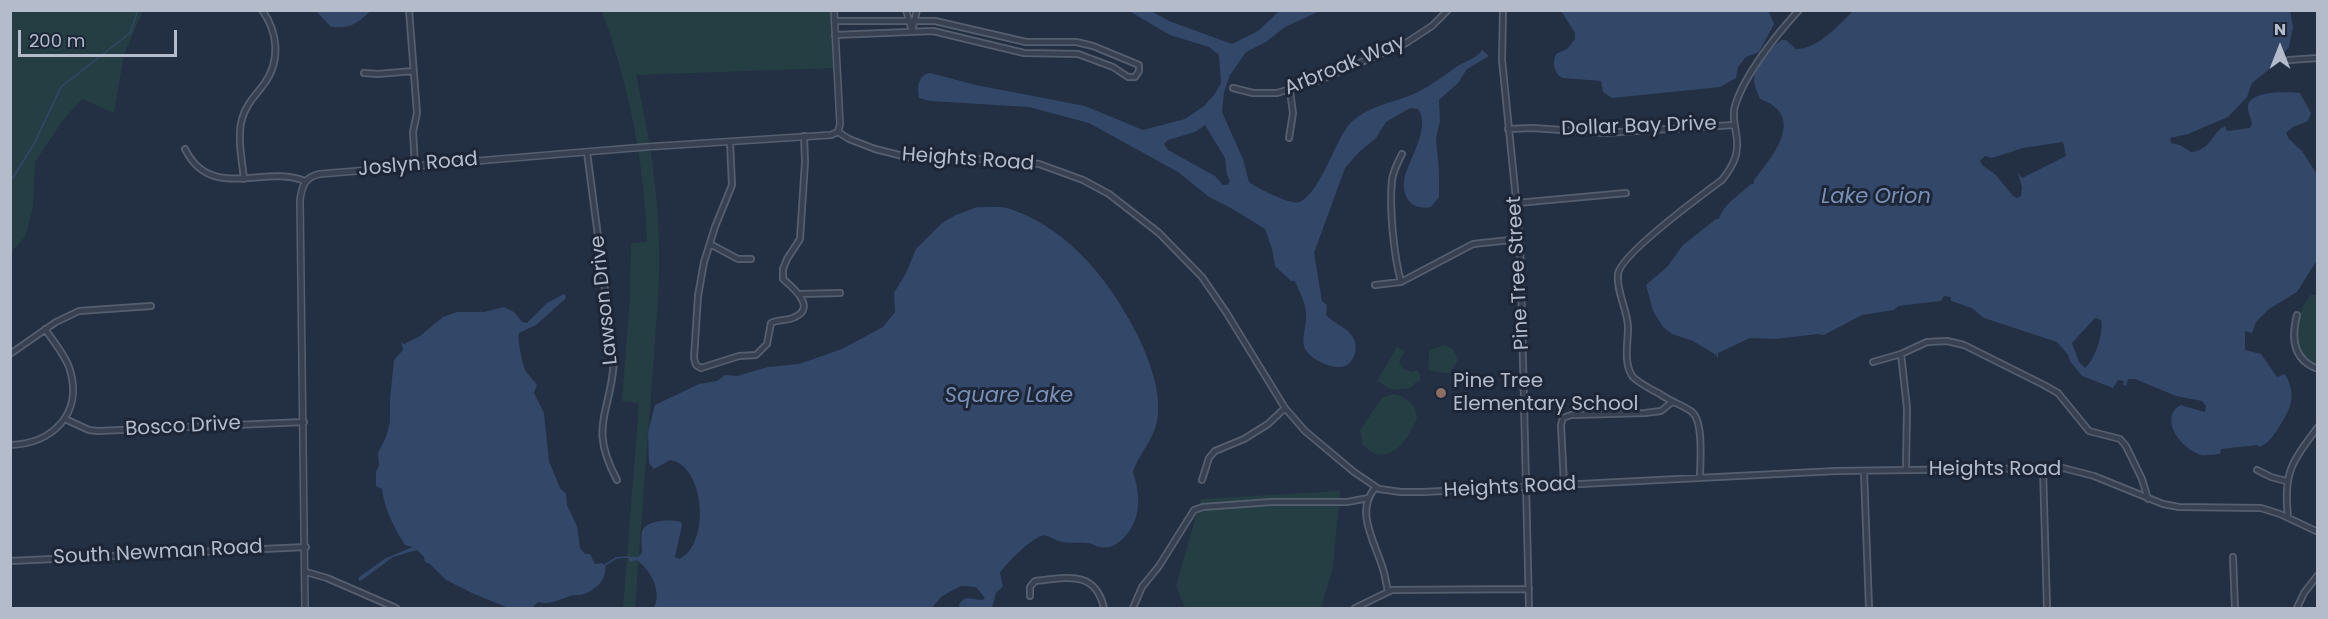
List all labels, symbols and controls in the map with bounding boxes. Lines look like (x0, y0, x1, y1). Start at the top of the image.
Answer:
scale bar (21, 18, 180, 56)
north arrow (2250, 18, 2310, 78)
text: N (2274, 18, 2286, 41)
text: 200 m (29, 28, 85, 53)
street label: Arbroak Way (1281, 31, 1409, 101)
street label: Dollar Bay Drive (1561, 112, 1717, 142)
street label: Heights Road (901, 143, 1035, 177)
street label: Joslyn Road (357, 148, 479, 182)
water label: Lake Orion (1821, 185, 1931, 211)
street label: Pine Tree Street (1503, 195, 1535, 351)
street label: Lawson Drive (586, 234, 624, 366)
place label: Pine Tree Elementary School (1453, 370, 1638, 417)
water label: Square Lake (945, 384, 1073, 410)
marker: Pine Tree Elementary School (1434, 386, 1448, 400)
street label: Bosco Drive (124, 412, 242, 442)
street label: Heights Road (1929, 458, 2061, 482)
street label: Heights Road (1443, 473, 1577, 503)
street label: South Newman Road (53, 536, 263, 570)

